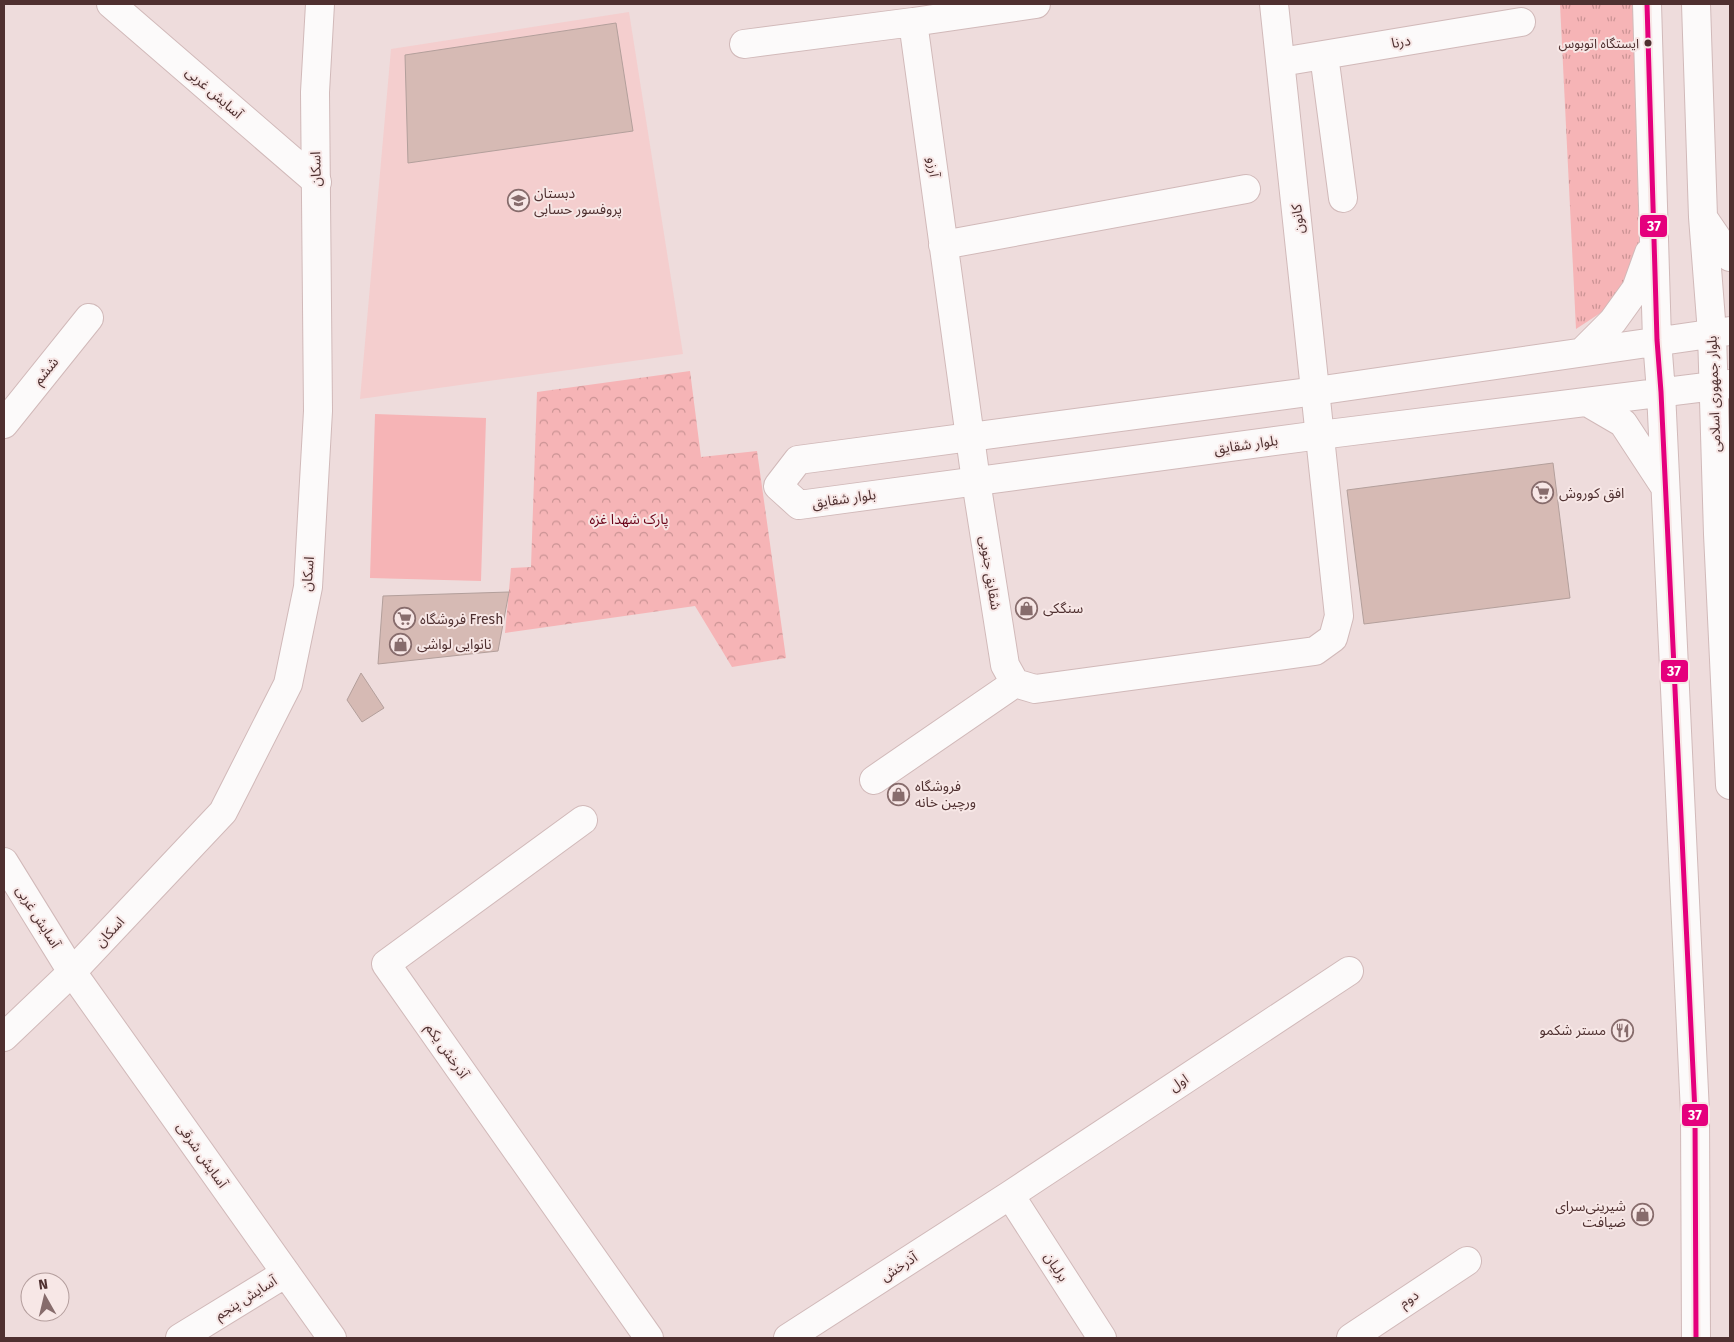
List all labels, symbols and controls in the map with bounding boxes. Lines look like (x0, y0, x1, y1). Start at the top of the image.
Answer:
street label: درنا (1390, 32, 1412, 52)
place label: ایستگاه اتوبوس (1559, 36, 1639, 52)
marker: ایستگاه اتوبوس (1643, 38, 1653, 48)
street label: آسایش غربی (182, 64, 247, 123)
street label: اسکان (307, 151, 325, 187)
street label: آرزو (923, 156, 943, 179)
place label: دبستان پروفسور حسابی (534, 185, 622, 219)
school or university icon: دبستان پروفسور حسابی (506, 189, 530, 213)
street label: کانون (1288, 203, 1308, 235)
line badge: 37 (1639, 214, 1668, 238)
text: 37 (1646, 218, 1661, 235)
street label: بلوار جمهوری اسلامی (1703, 335, 1725, 453)
street label: ششم (30, 354, 64, 390)
street label: بلوار شقایق (1213, 432, 1279, 459)
supermarket icon: افق کوروش (1531, 481, 1555, 505)
place label: افق کوروش (1559, 485, 1624, 503)
street label: بلوار شقایق (811, 486, 877, 513)
park label: پارک شهدا غزه (589, 511, 669, 529)
street label: شقایق جنوبی (975, 535, 1004, 612)
street label: اسکان (298, 556, 318, 592)
shop icon: سنگکی (1015, 596, 1039, 620)
place label: سنگکی (1043, 600, 1083, 617)
supermarket icon: فروشگاه Fresh (392, 607, 416, 631)
place label: فروشگاه Fresh (420, 611, 503, 628)
shop icon: نانوایی لواشی (389, 632, 413, 656)
place label: نانوایی لواشی (417, 636, 492, 653)
line badge: 37 (1660, 659, 1689, 683)
text: 37 (1666, 663, 1681, 680)
place label: فروشگاه ورچین خانه (915, 778, 976, 812)
shop icon: فروشگاه ورچین خانه (887, 782, 911, 806)
street label: آسایش غربی (12, 883, 64, 952)
street label: اسکان (92, 913, 128, 951)
restaurant icon: مستر شکمو (1610, 1018, 1634, 1042)
street label: آذرخش یکم (420, 1020, 473, 1084)
place label: مستر شکمو (1539, 1022, 1606, 1039)
street label: اول (1166, 1071, 1192, 1095)
line badge: 37 (1681, 1103, 1709, 1127)
text: 37 (1687, 1107, 1702, 1124)
street label: آسایش شرقی (173, 1119, 231, 1192)
place label: شیرینی‌سرای ضیافت (1555, 1198, 1626, 1231)
shop icon: شیرینی‌سرای ضیافت (1630, 1202, 1654, 1226)
street label: آذرخش (877, 1248, 921, 1285)
street label: برلیان (1040, 1249, 1072, 1285)
north arrow (20, 1272, 70, 1322)
street label: آسایش پنجم (212, 1272, 282, 1325)
text: N (37, 1276, 49, 1294)
street label: دوم (1396, 1286, 1423, 1313)

